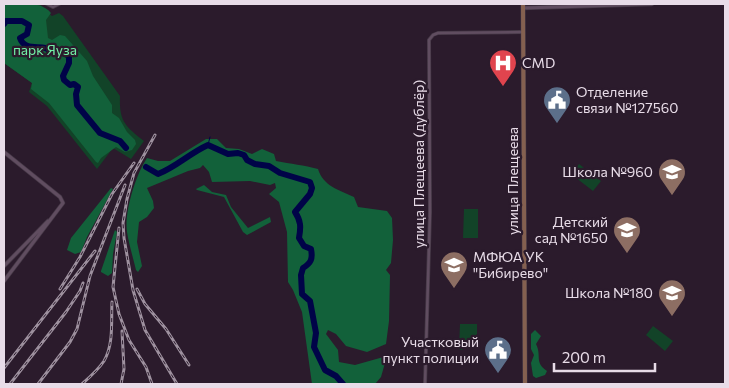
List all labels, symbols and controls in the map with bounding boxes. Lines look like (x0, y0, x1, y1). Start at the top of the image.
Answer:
park label: парк Яуза (13, 41, 77, 58)
hospital icon: CMD (488, 48, 518, 87)
place label: CMD (522, 54, 555, 71)
street label: улица Плещеева (дублёр) (410, 80, 427, 248)
place label: Отделение связи №127560 (576, 83, 678, 116)
public building icon: Отделение связи №127560 (542, 85, 572, 124)
street label: улица Плещеева (504, 127, 521, 235)
school or university icon: Школа №960 (657, 157, 687, 196)
place label: Школа №960 (562, 163, 653, 180)
place label: Детский сад №1650 (535, 213, 608, 246)
school or university icon: Детский сад №1650 (612, 215, 642, 254)
place label: МФЮА УК "Бибирево" (473, 248, 548, 281)
school or university icon: МФЮА УК "Бибирево" (439, 250, 469, 289)
school or university icon: Школа №180 (657, 278, 687, 317)
place label: Школа №180 (565, 284, 653, 301)
place label: Участковый пункт полиции (383, 333, 479, 366)
public building icon: Участковый пункт полиции (483, 335, 513, 374)
scale bar (554, 340, 655, 372)
text: 200 m (562, 348, 606, 366)

